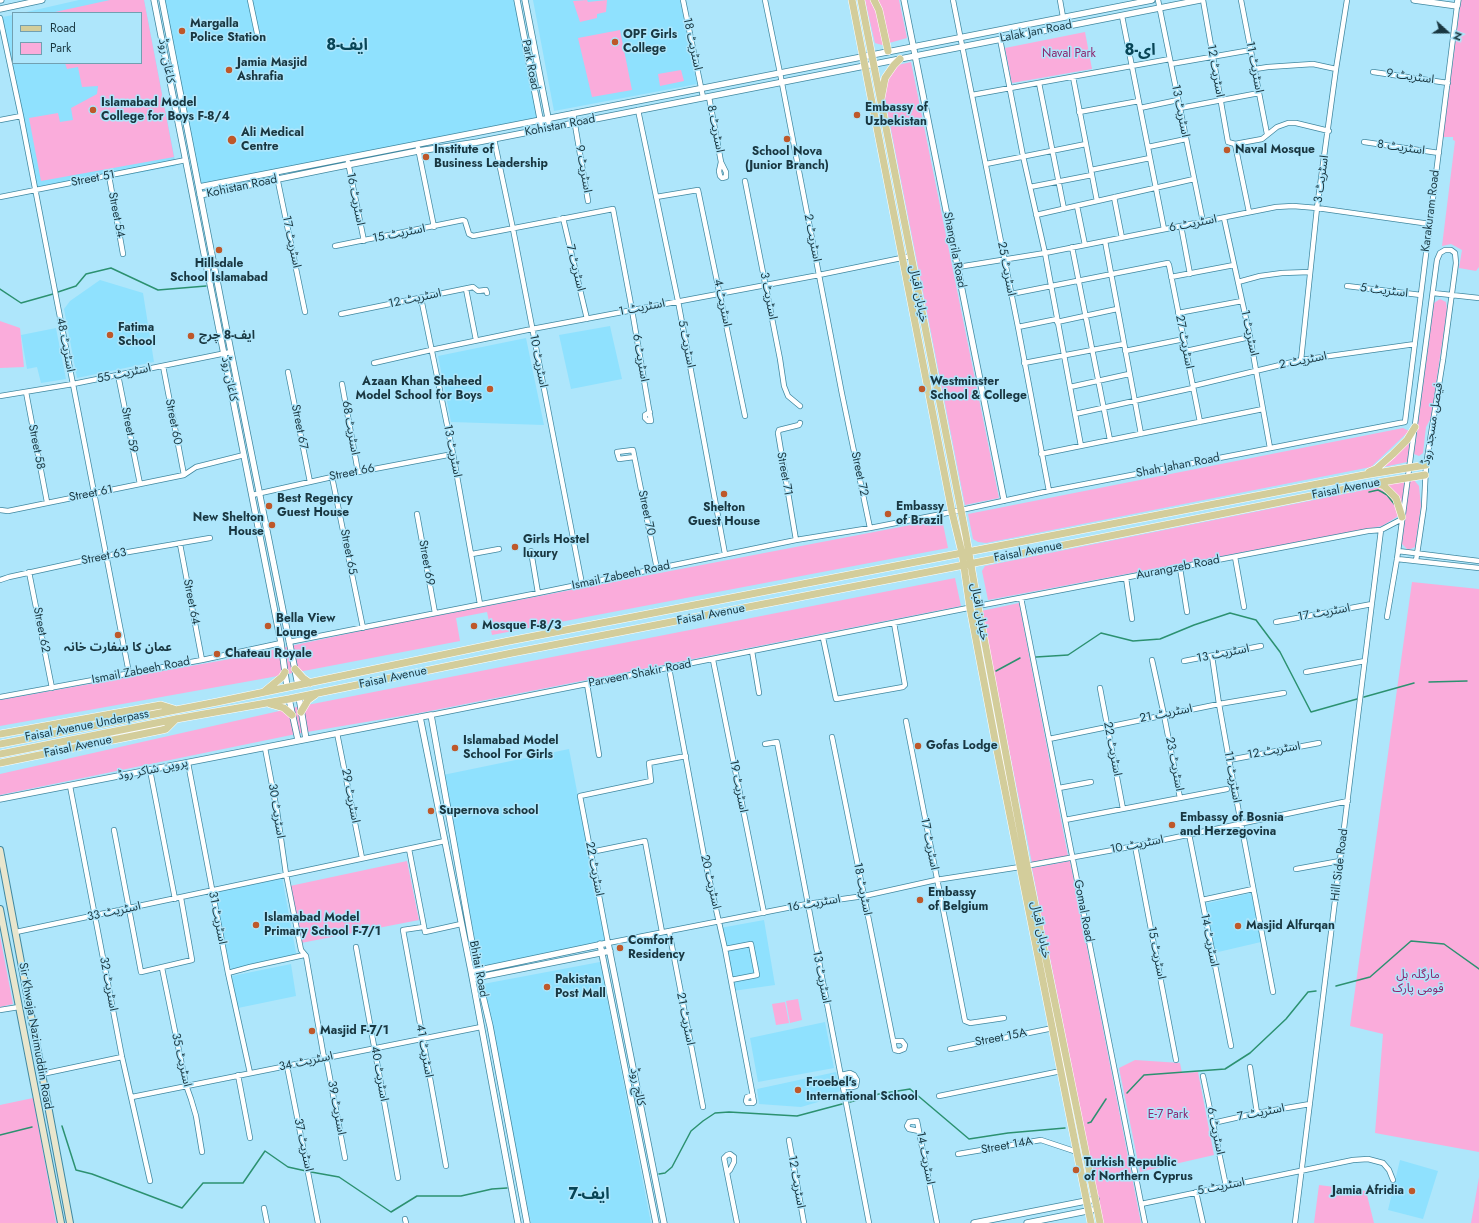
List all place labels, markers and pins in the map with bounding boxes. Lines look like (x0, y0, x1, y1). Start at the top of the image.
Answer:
place label: Margalla Police Station (190, 17, 266, 45)
marker: Margalla Police Station (177, 26, 187, 36)
place label: OPF Girls College (623, 28, 677, 56)
marker: OPF Girls College (610, 37, 620, 47)
place label: Jamia Masjid Ashrafia (237, 56, 307, 84)
marker: Jamia Masjid Ashrafia (224, 65, 234, 75)
place label: Islamabad Model College for Boys F-8/4 (101, 96, 230, 124)
place label: Embassy of Uzbekistan (865, 101, 928, 129)
marker: Islamabad Model College for Boys F-8/4 (88, 105, 98, 115)
marker: Embassy of Uzbekistan (852, 110, 862, 120)
place label: Ali Medical Centre (241, 126, 304, 154)
marker: Ali Medical Centre (226, 134, 238, 146)
marker: School Nova (Junior Branch) (782, 134, 792, 144)
place label: Institute of Business Leadership (434, 143, 548, 171)
place label: Naval Mosque (1235, 143, 1315, 157)
place label: School Nova (Junior Branch) (745, 145, 829, 173)
marker: Naval Mosque (1222, 145, 1232, 155)
marker: Institute of Business Leadership (421, 152, 431, 162)
marker: Hillsdale School Islamabad (214, 245, 224, 255)
place label: Hillsdale School Islamabad (170, 257, 268, 285)
place label: Fatima School (118, 321, 156, 349)
place label: ایف-8 چرچ (199, 329, 255, 343)
marker: Fatima School (105, 330, 115, 340)
marker: ایف-8 چرچ (186, 331, 196, 341)
place label: Azaan Khan Shaheed Model School for Boys (356, 375, 482, 403)
place label: Westminster School & College (930, 375, 1027, 403)
marker: Azaan Khan Shaheed Model School for Boys (485, 384, 495, 394)
marker: Westminster School & College (917, 384, 927, 394)
marker: Shelton Guest House (719, 489, 729, 499)
place label: Best Regency Guest House (277, 492, 353, 520)
place label: Embassy of Brazil (896, 500, 944, 528)
marker: Best Regency Guest House (264, 501, 274, 511)
place label: Shelton Guest House (688, 501, 760, 529)
marker: Embassy of Brazil (883, 509, 893, 519)
place label: New Shelton House (193, 511, 264, 539)
marker: New Shelton House (267, 520, 277, 530)
place label: Girls Hostel luxury (523, 533, 589, 561)
marker: Girls Hostel luxury (510, 542, 520, 552)
place label: Bella View Lounge (276, 612, 335, 640)
place label: Mosque F-8/3 (482, 619, 561, 633)
marker: Bella View Lounge (263, 621, 273, 631)
marker: Mosque F-8/3 (469, 621, 479, 631)
marker: عمان کا سفارت خانہ (113, 630, 123, 640)
place label: عمان کا سفارت خانہ (64, 641, 172, 655)
place label: Chateau Royale (225, 647, 312, 661)
marker: Chateau Royale (212, 649, 222, 659)
place label: Islamabad Model School For Girls (463, 734, 558, 762)
place label: Gofas Lodge (926, 739, 998, 753)
marker: Gofas Lodge (913, 741, 923, 751)
marker: Islamabad Model School For Girls (450, 743, 460, 753)
place label: Supernova school (439, 804, 538, 818)
marker: Supernova school (426, 806, 436, 816)
place label: Embassy of Bosnia and Herzegovina (1180, 811, 1284, 839)
marker: Embassy of Bosnia and Herzegovina (1167, 820, 1177, 830)
place label: Embassy of Belgium (928, 886, 988, 914)
marker: Embassy of Belgium (915, 895, 925, 905)
place label: Islamabad Model Primary School F-7/1 (264, 911, 381, 939)
place label: Masjid Alfurqan (1246, 919, 1335, 933)
marker: Islamabad Model Primary School F-7/1 (251, 920, 261, 930)
marker: Masjid Alfurqan (1233, 921, 1243, 931)
place label: Comfort Residency (628, 934, 685, 962)
marker: Comfort Residency (615, 943, 625, 953)
place label: Pakistan Post Mall (555, 973, 606, 1001)
marker: Pakistan Post Mall (542, 982, 552, 992)
place label: Masjid F-7/1 (320, 1024, 389, 1038)
marker: Masjid F-7/1 (307, 1026, 317, 1036)
place label: Froebel's International School (806, 1076, 918, 1104)
marker: Froebel's International School (793, 1085, 803, 1095)
place label: Turkish Republic of Northern Cyprus (1084, 1156, 1193, 1184)
marker: Turkish Republic of Northern Cyprus (1071, 1165, 1081, 1175)
place label: Jamia Afridia (1332, 1184, 1404, 1198)
marker: Jamia Afridia (1407, 1186, 1417, 1196)

